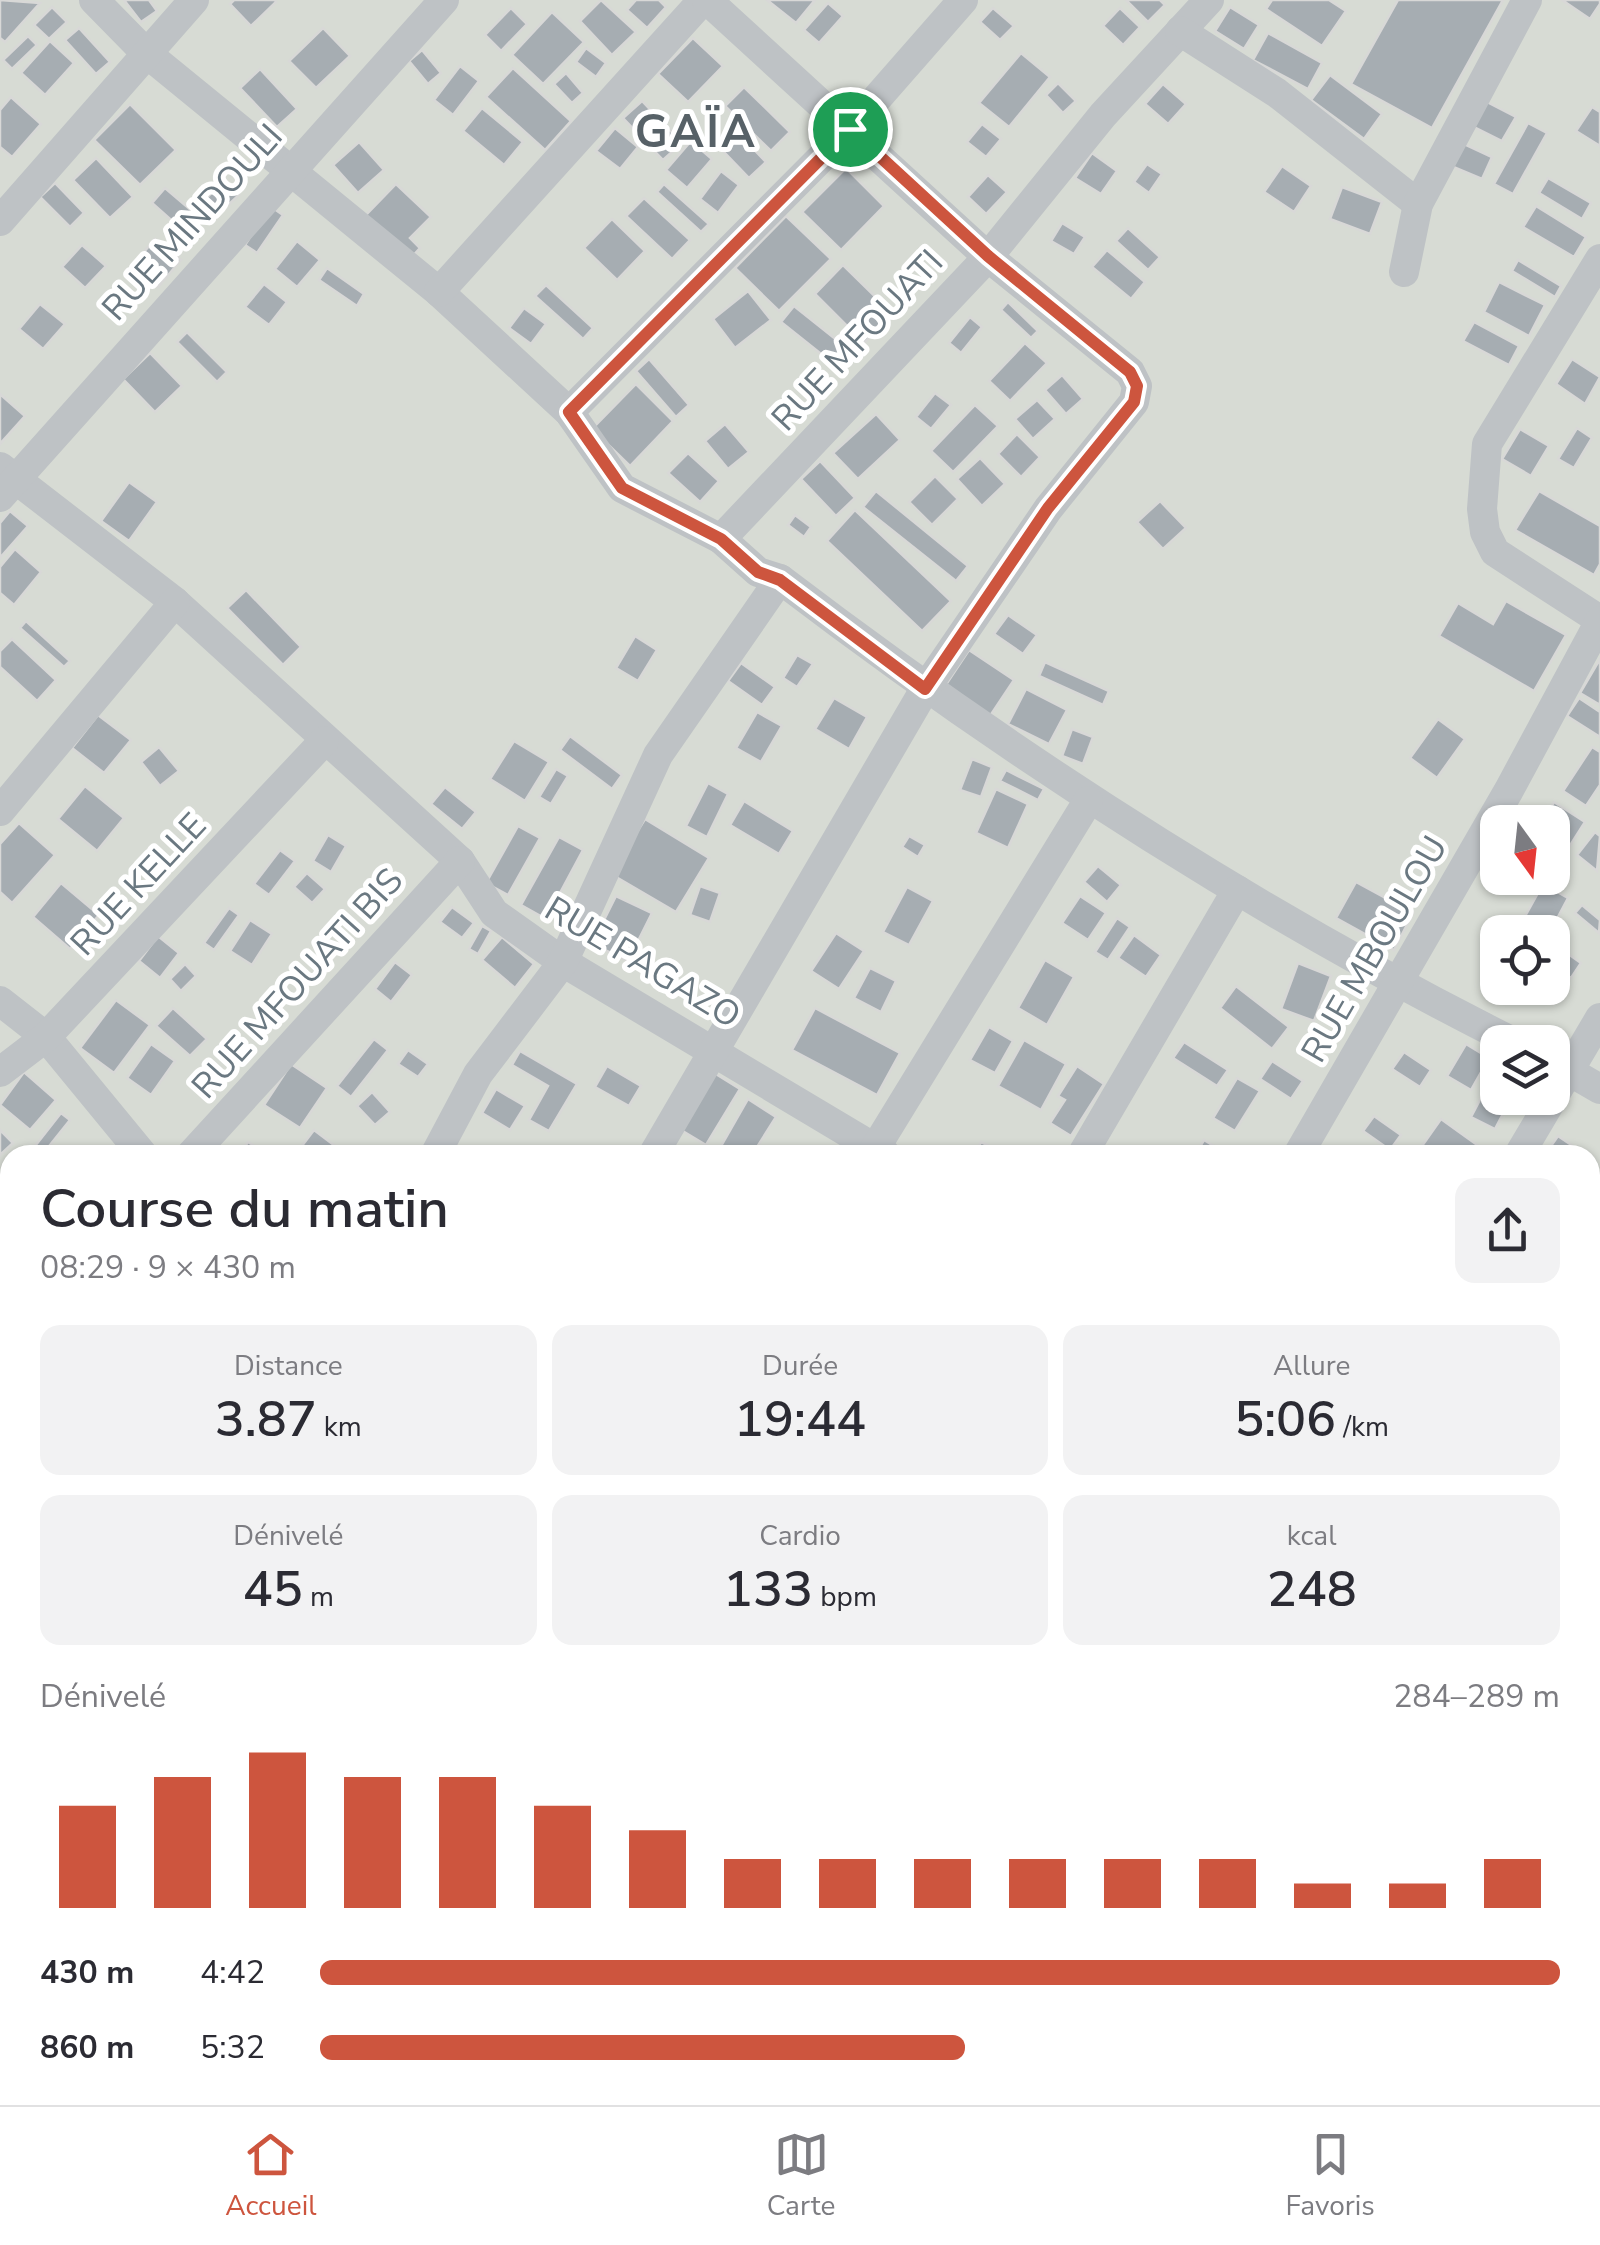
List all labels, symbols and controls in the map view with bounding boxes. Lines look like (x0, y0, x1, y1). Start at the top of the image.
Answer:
pin (808, 87, 893, 172)
district label: GAÏA (635, 102, 757, 163)
icon: arrive (823, 102, 878, 157)
street label: RUE MINDOULI (91, 114, 293, 331)
street label: RUE MFOUATI (761, 240, 954, 441)
street label: RUE KELLE (60, 803, 217, 966)
north arrow (1480, 805, 1570, 895)
map controls (1480, 805, 1570, 1115)
street label: RUE MBOULOU (1291, 827, 1458, 1071)
street label: RUE MFOUATI BIS (181, 858, 414, 1109)
street label: RUE PAGAZO (536, 885, 749, 1039)
button: locate (1480, 915, 1570, 1005)
button: layers (1480, 1025, 1570, 1115)
text: Course du matin (40, 1171, 449, 1246)
button: share (1455, 1178, 1560, 1283)
text: 08:29 · 9 × 430 m (40, 1246, 296, 1289)
text: Distance (234, 1347, 343, 1385)
text: Durée (762, 1347, 838, 1385)
text: Allure (1273, 1347, 1350, 1385)
text: 3.87 (215, 1385, 317, 1454)
text: 19:44 (734, 1385, 866, 1454)
text: 5:06 (1234, 1385, 1336, 1454)
text: km (317, 1408, 362, 1446)
text: /km (1336, 1408, 1389, 1446)
text: Dénivelé (233, 1517, 343, 1555)
text: Cardio (759, 1517, 841, 1555)
text: kcal (1287, 1517, 1336, 1555)
text: 45 (243, 1555, 303, 1624)
text: 133 (723, 1555, 813, 1624)
text: 248 (1267, 1555, 1357, 1624)
text: m (303, 1578, 334, 1616)
text: bpm (813, 1578, 877, 1616)
text: Dénivelé (40, 1675, 166, 1718)
text: 284–289 m (1393, 1675, 1560, 1718)
text: 430 m (40, 1951, 134, 1994)
text: 4:42 (200, 1951, 265, 1994)
text: 860 m (40, 2026, 134, 2069)
text: 5:32 (200, 2026, 265, 2069)
tab: Accueil (225, 2127, 316, 2225)
tab: Carte (767, 2127, 835, 2225)
tab: Favoris (1286, 2127, 1375, 2225)

